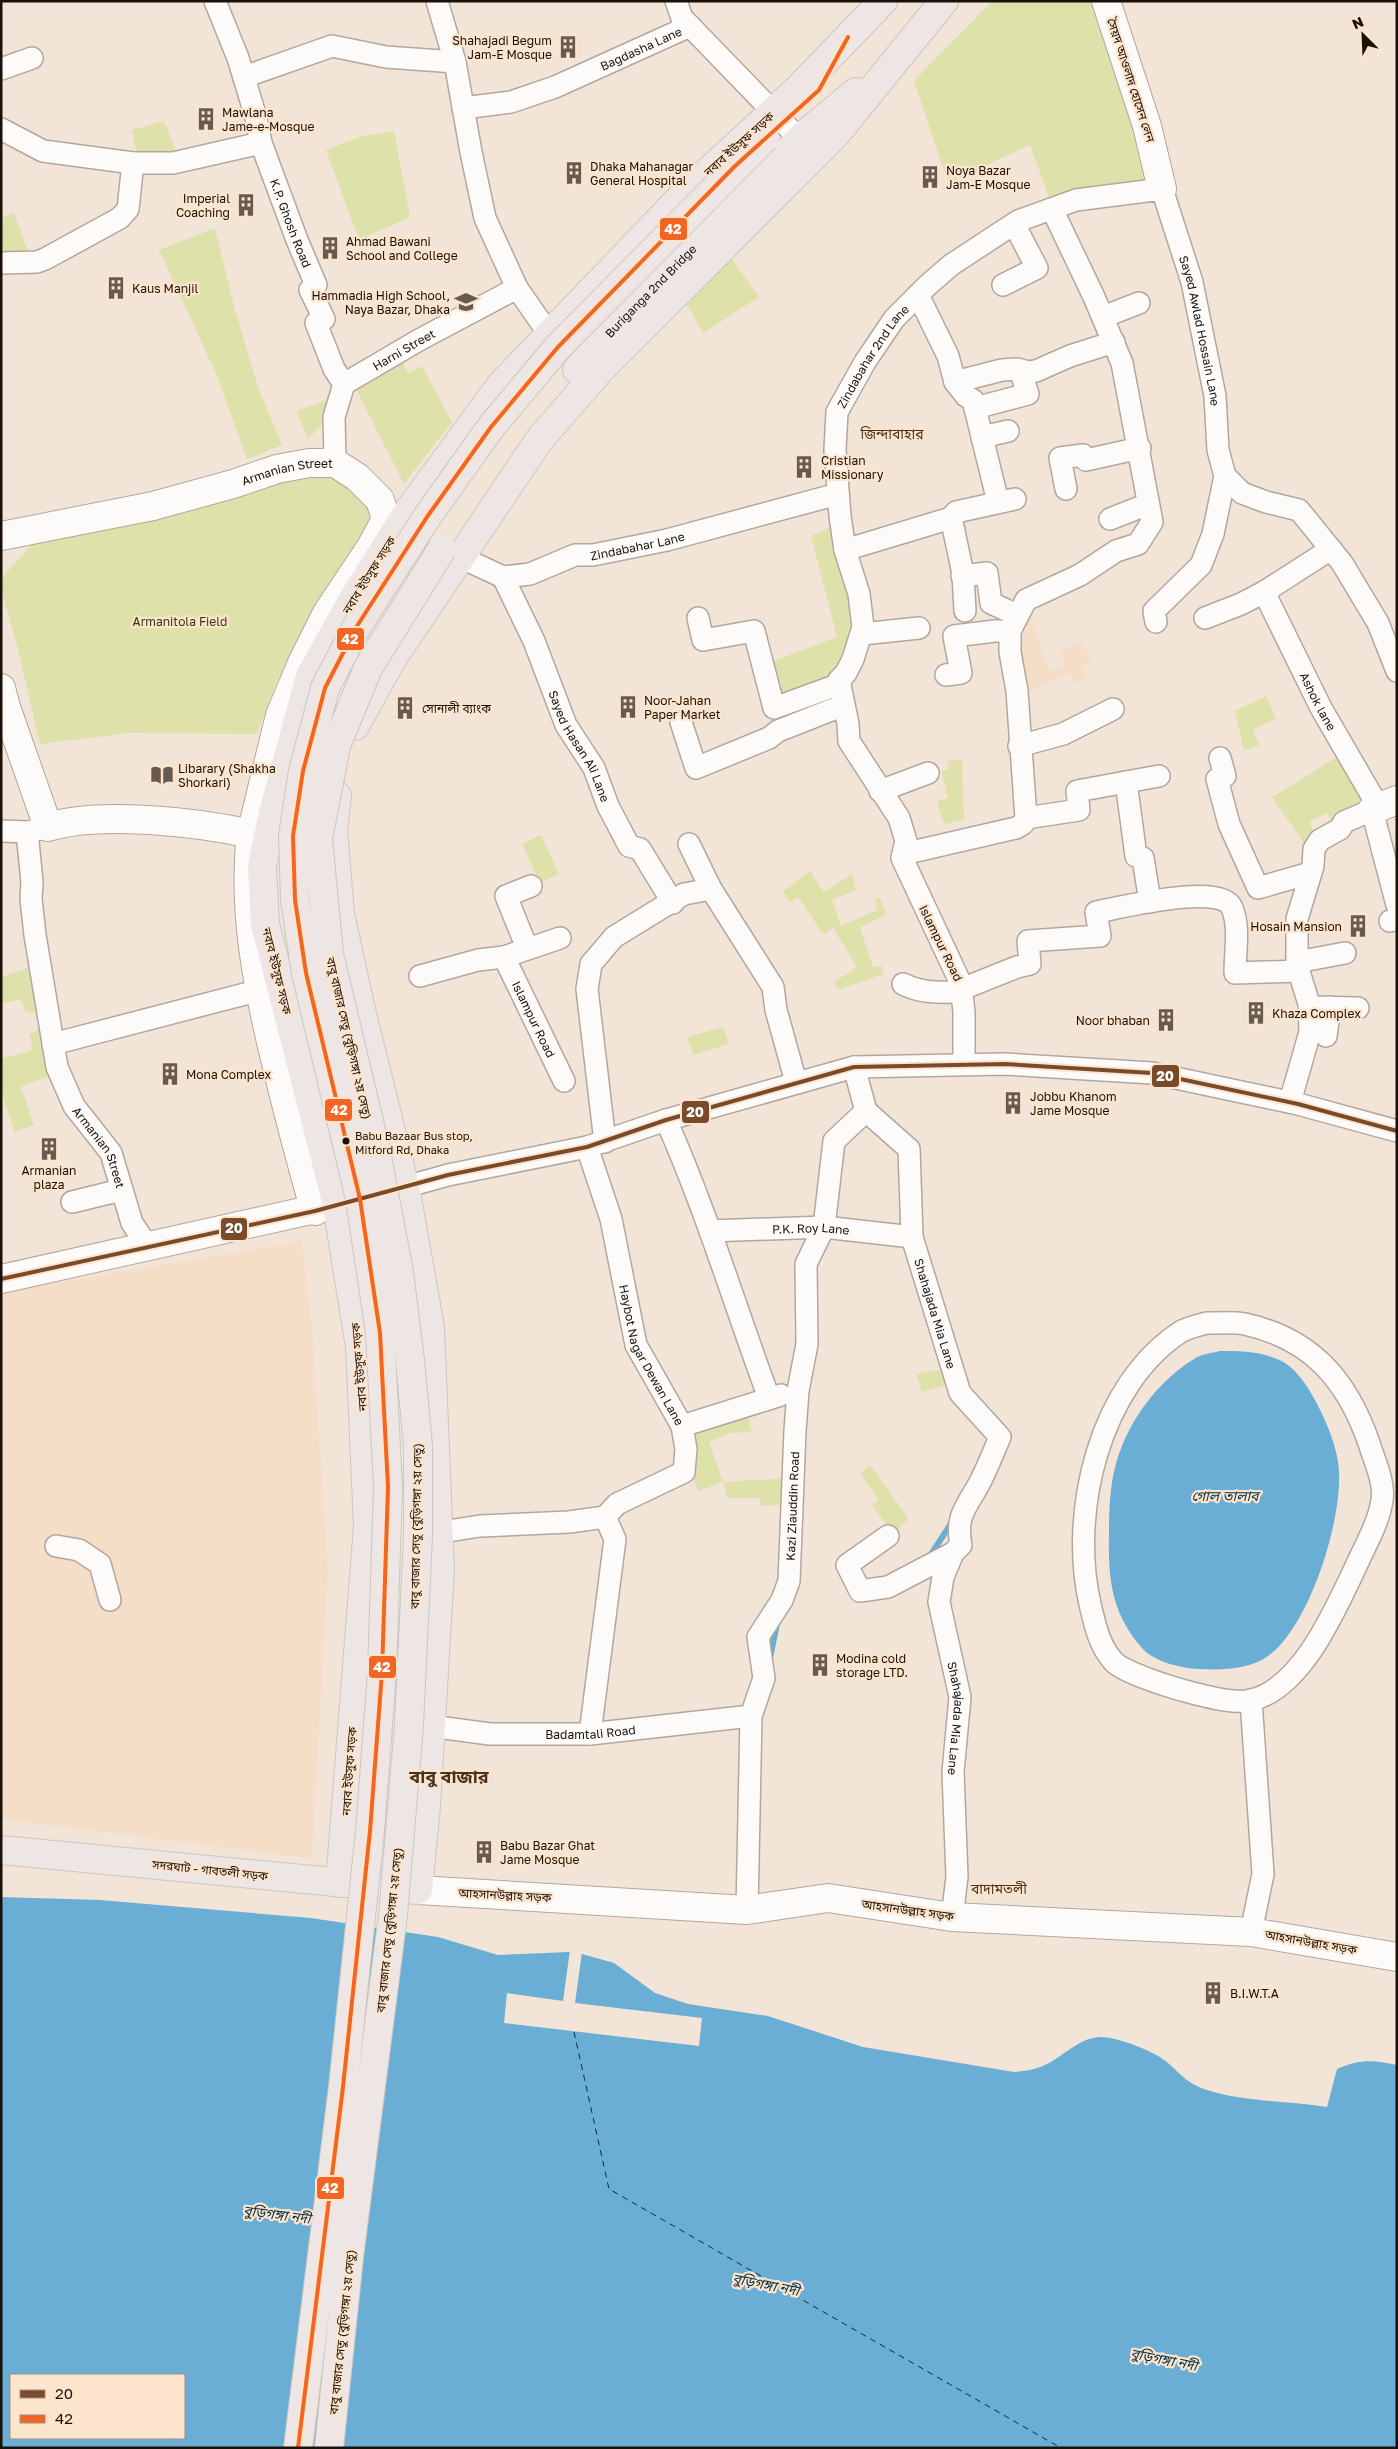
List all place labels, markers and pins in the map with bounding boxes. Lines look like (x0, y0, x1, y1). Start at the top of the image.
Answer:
place label: Shahajadi Begum Jam-E Mosque (452, 33, 552, 62)
building icon: Shahajadi Begum Jam-E Mosque (555, 34, 581, 60)
place label: Mawlana Jame-e-Mosque (222, 105, 315, 134)
building icon: Mawlana Jame-e-Mosque (193, 106, 219, 132)
place label: Dhaka Mahanagar General Hospital (590, 159, 694, 188)
building icon: Dhaka Mahanagar General Hospital (561, 160, 587, 186)
place label: Noya Bazar Jam-E Mosque (946, 163, 1030, 192)
building icon: Noya Bazar Jam-E Mosque (917, 164, 943, 190)
place label: Imperial Coaching (176, 191, 230, 220)
building icon: Imperial Coaching (233, 192, 259, 218)
place label: Ahmad Bawani School and College (346, 234, 458, 263)
building icon: Ahmad Bawani School and College (317, 235, 343, 261)
building icon: Kaus Manjil (103, 275, 129, 301)
place label: Kaus Manjil (132, 281, 198, 296)
place label: Hammadia High School, Naya Bazar, Dhaka (312, 288, 450, 317)
school or university icon: Hammadia High School, Naya Bazar, Dhaka (453, 289, 479, 315)
place label: Cristian Missionary (821, 453, 884, 482)
building icon: Cristian Missionary (791, 454, 817, 480)
place label: Noor-Jahan Paper Market (644, 693, 721, 722)
building icon: Noor-Jahan Paper Market (615, 694, 641, 720)
building icon: সোনালী ব্যাংক (392, 695, 418, 721)
place label: সোনালী ব্যাংক (422, 701, 491, 716)
place label: Libarary (Shakha Shorkari) (178, 761, 276, 790)
library icon: Libarary (Shakha Shorkari) (149, 762, 175, 788)
building icon: Hosain Mansion (1345, 913, 1371, 939)
place label: Hosain Mansion (1250, 919, 1342, 934)
building icon: Khaza Complex (1243, 1000, 1269, 1026)
place label: Khaza Complex (1272, 1006, 1361, 1021)
building icon: Noor bhaban (1153, 1007, 1179, 1033)
place label: Noor bhaban (1076, 1013, 1150, 1028)
building icon: Mona Complex (157, 1061, 183, 1087)
place label: Mona Complex (186, 1067, 271, 1082)
place label: Jobbu Khanom Jame Mosque (1030, 1089, 1117, 1118)
building icon: Jobbu Khanom Jame Mosque (1000, 1090, 1026, 1116)
place label: Babu Bazaar Bus stop, Mitford Rd, Dhaka (355, 1129, 473, 1156)
building icon: Armanian plaza (36, 1136, 62, 1162)
marker: Babu Bazaar Bus stop, Mitford Rd, Dhaka (341, 1136, 351, 1146)
place label: Armanian plaza (22, 1163, 76, 1192)
place label: Modina cold storage LTD. (836, 1651, 908, 1680)
building icon: Modina cold storage LTD. (807, 1652, 833, 1678)
place label: Babu Bazar Ghat Jame Mosque (500, 1838, 595, 1867)
building icon: Babu Bazar Ghat Jame Mosque (471, 1839, 497, 1865)
building icon: B.I.W.T.A (1200, 1980, 1226, 2006)
place label: B.I.W.T.A (1230, 1986, 1279, 2001)

